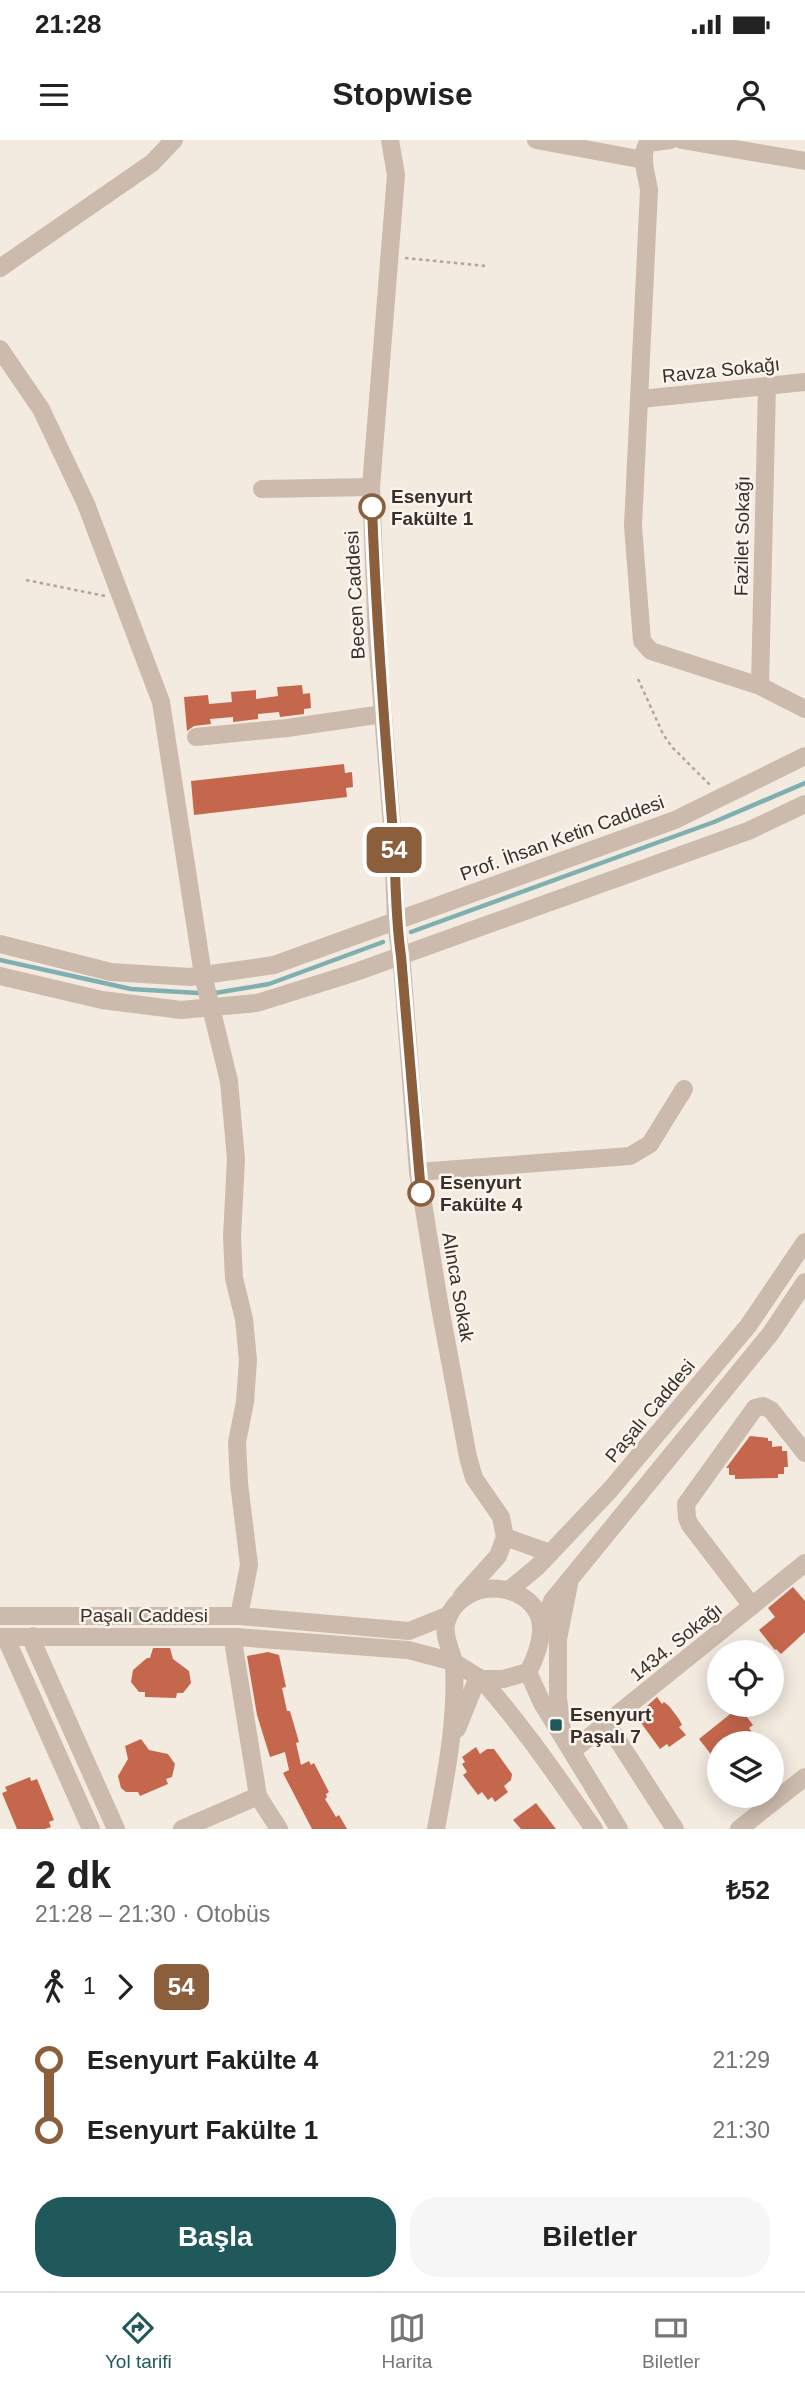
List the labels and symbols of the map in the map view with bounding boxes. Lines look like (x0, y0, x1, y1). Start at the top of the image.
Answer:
street label: Ravza Sokağı (661, 353, 781, 387)
street label: Fazilet Sokağı (730, 476, 754, 596)
place label: Esenyurt Fakülte 1 (391, 486, 474, 529)
marker: Esenyurt Fakülte 1 (359, 494, 385, 520)
street label: Becen Caddesi (341, 530, 369, 660)
street label: Prof. İhsan Ketin Caddesi (457, 791, 667, 885)
line badge: 54 (362, 827, 426, 873)
place label: Esenyurt Fakülte 4 (440, 1172, 523, 1215)
marker: Esenyurt Fakülte 4 (408, 1180, 434, 1206)
street label: Alınca Sokak (438, 1231, 478, 1344)
street label: Paşalı Caddesi (601, 1355, 699, 1467)
street label: 1434. Sokağı (626, 1599, 726, 1685)
street label: Paşalı Caddesi (80, 1605, 208, 1626)
place label: Esenyurt Paşalı 7 (570, 1704, 652, 1747)
marker: Esenyurt Paşalı 7 (548, 1717, 564, 1733)

